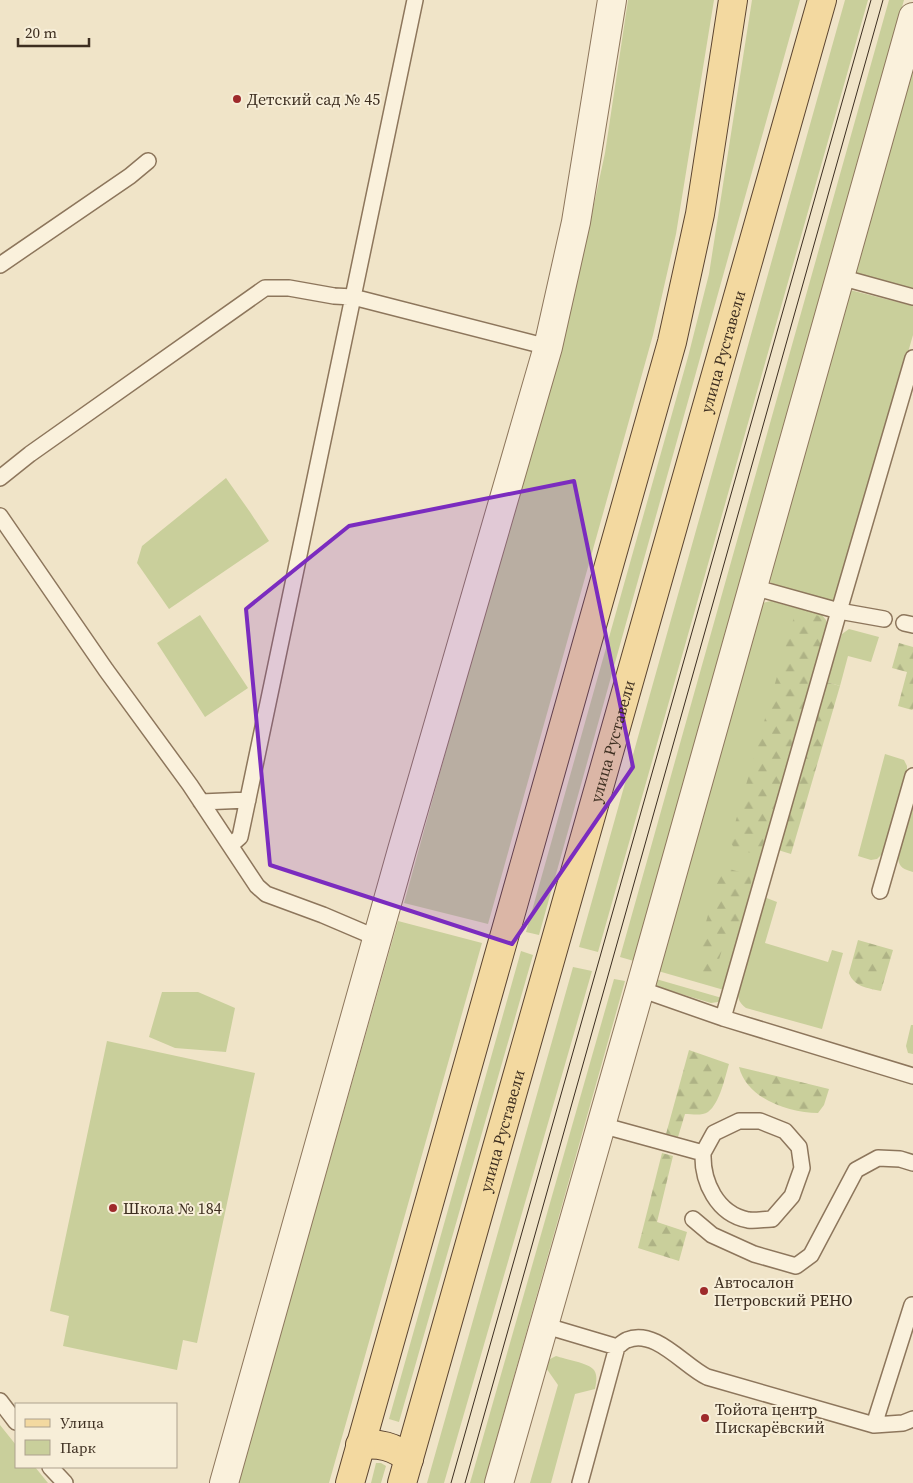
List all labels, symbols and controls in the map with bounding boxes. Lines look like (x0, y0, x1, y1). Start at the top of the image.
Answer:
scale bar (18, 15, 89, 47)
text: 20 m (25, 22, 57, 43)
place label: Детский сад № 45 (247, 88, 380, 110)
marker: Детский сад № 45 (231, 93, 243, 105)
street label: улица Руставели (695, 288, 750, 415)
street label: улица Руставели (584, 677, 640, 805)
street label: улица Руставели (474, 1067, 530, 1195)
place label: Школа № 184 (123, 1197, 222, 1219)
marker: Школа № 184 (107, 1202, 119, 1214)
place label: Автосалон Петровский РЕНО (714, 1271, 853, 1311)
marker: Автосалон Петровский РЕНО (698, 1285, 710, 1297)
place label: Тойота центр Пискарёвский (715, 1398, 825, 1438)
legend (15, 1403, 178, 1468)
text: Улица (60, 1412, 104, 1433)
marker: Тойота центр Пискарёвский (699, 1412, 711, 1424)
text: Парк (60, 1437, 96, 1458)

